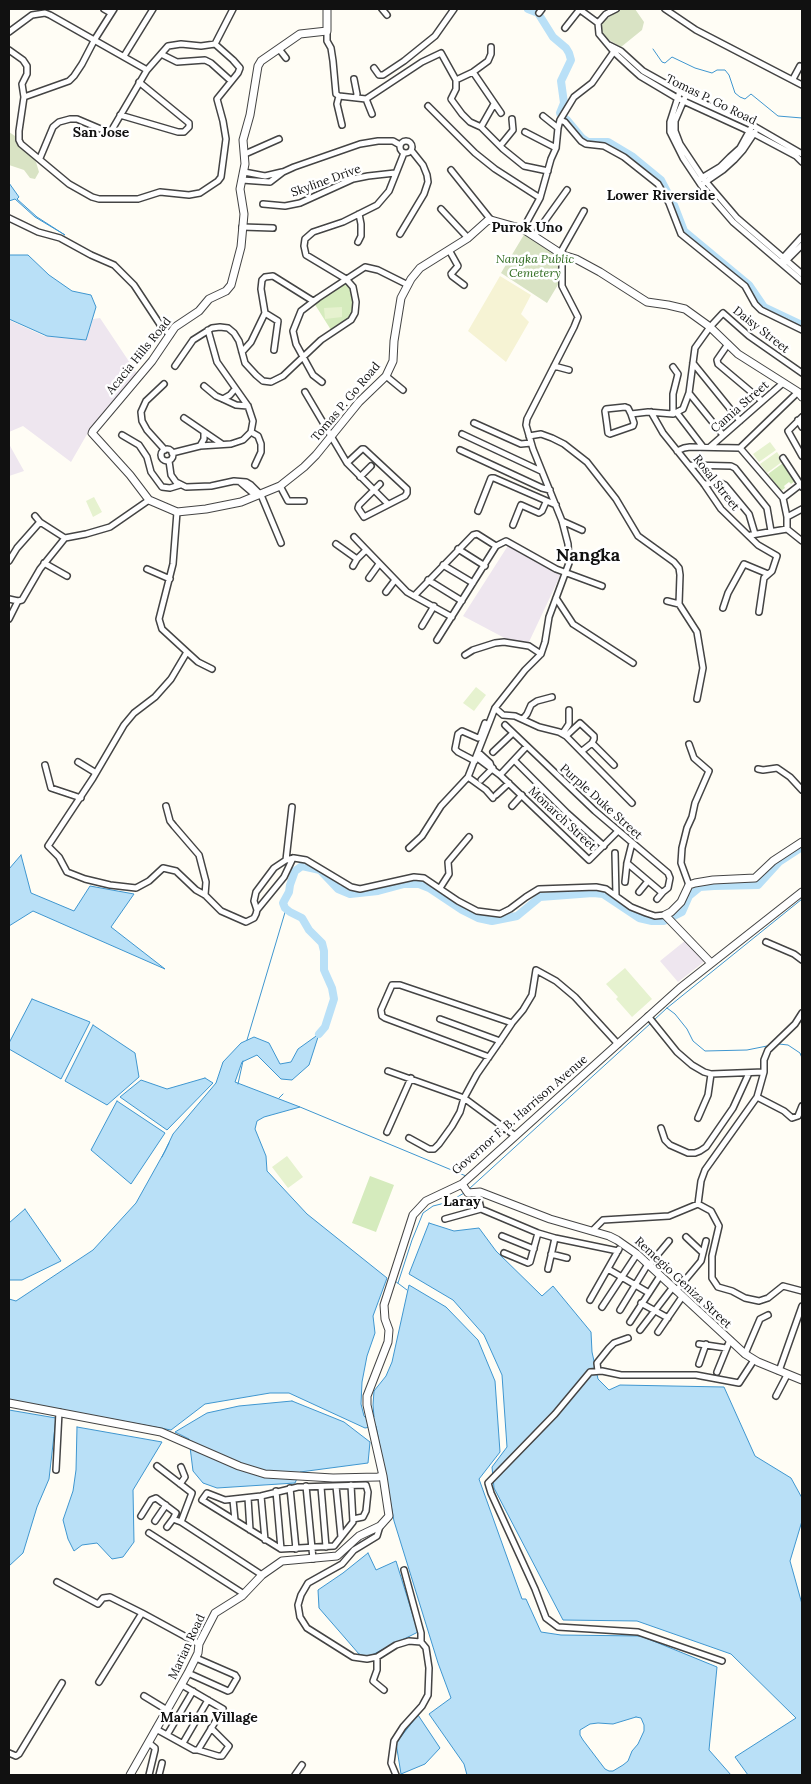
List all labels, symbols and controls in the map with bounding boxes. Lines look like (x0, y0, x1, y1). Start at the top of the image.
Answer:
street label: Tomas P. Go Road (663, 72, 759, 128)
district label: San Jose (73, 125, 129, 141)
street label: Skyline Drive (289, 162, 363, 200)
district label: Lower Riverside (607, 188, 715, 204)
district label: Purok Uno (491, 220, 563, 236)
park label: Nangka Public Cemetery (496, 253, 574, 281)
street label: Daisy Street (730, 304, 792, 356)
street label: Acacia Hills Road (104, 315, 174, 397)
street label: Tomas P. Go Road (309, 359, 383, 445)
street label: Camia Street (708, 378, 772, 436)
street label: Rosal Street (690, 452, 742, 514)
district label: Nangka (556, 545, 620, 567)
street label: Purple Duke Street (557, 761, 645, 843)
street label: Monarch Street (525, 784, 599, 854)
street label: Governor F. B. Harrison Avenue (449, 1052, 591, 1178)
district label: Laray (443, 1194, 481, 1210)
street label: Remegio Geniza Street (631, 1234, 735, 1332)
street label: Marian Road (166, 1612, 208, 1682)
district label: Marian Village (160, 1710, 258, 1726)

